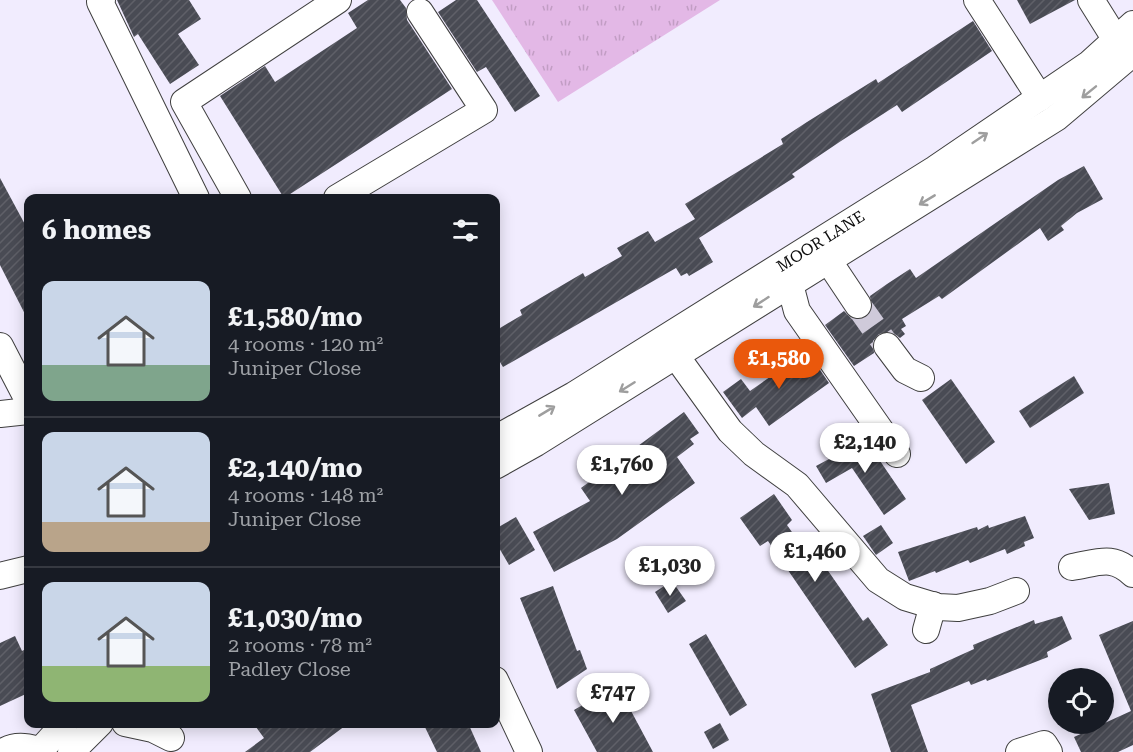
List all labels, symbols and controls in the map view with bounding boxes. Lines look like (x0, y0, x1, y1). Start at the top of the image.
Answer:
one-way arrow (1081, 85, 1097, 98)
one-way arrow (972, 132, 989, 145)
one-way arrow (919, 194, 936, 206)
street label: MOOR LANE (773, 207, 868, 276)
icon: filters (449, 214, 482, 247)
text: 6 homes (42, 215, 151, 245)
one-way arrow (753, 297, 770, 309)
text: £1,580/mo (228, 302, 363, 332)
icon: home (90, 305, 162, 377)
text: 4 rooms · 120 m² (228, 332, 383, 356)
pin: £1,580 (730, 339, 828, 390)
text: £1,580 (748, 346, 810, 370)
text: Juniper Close (228, 356, 361, 380)
one-way arrow (619, 381, 636, 393)
one-way arrow (538, 405, 555, 417)
pin: £2,140 (816, 423, 914, 474)
text: £2,140 (834, 430, 896, 454)
pin: £1,760 (573, 445, 671, 496)
text: £1,760 (591, 452, 653, 476)
text: £2,140/mo (228, 453, 363, 483)
icon: home (90, 456, 162, 528)
text: 4 rooms · 148 m² (228, 483, 383, 507)
text: Juniper Close (228, 507, 361, 531)
pin: £1,460 (766, 532, 864, 583)
text: £1,460 (784, 539, 846, 563)
pin: £1,030 (621, 546, 719, 597)
text: £1,030 (639, 553, 701, 577)
text: £1,030/mo (228, 603, 363, 633)
icon: home (90, 606, 162, 678)
text: 2 rooms · 78 m² (228, 633, 372, 657)
text: Padley Close (228, 657, 351, 681)
map controls (1048, 668, 1114, 734)
button: locate (1048, 668, 1114, 734)
pin: £747 (577, 673, 649, 724)
text: £747 (591, 680, 635, 704)

